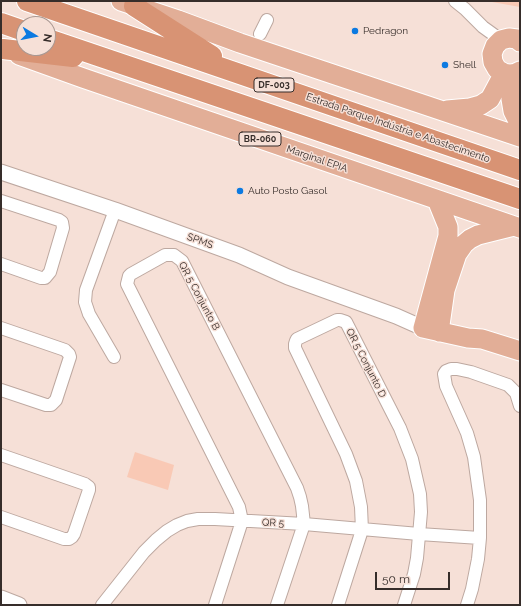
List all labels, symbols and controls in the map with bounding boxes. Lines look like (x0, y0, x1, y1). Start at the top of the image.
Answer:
north arrow (16, 16, 56, 56)
place label: Pedragon (363, 25, 408, 37)
marker: Pedragon (350, 26, 360, 36)
text: N (40, 33, 54, 43)
place label: Shell (453, 59, 476, 71)
marker: Shell (440, 60, 450, 70)
road number: DF-003 (254, 78, 294, 92)
street label: Estrada Parque Indústria e Abastecimento (304, 91, 492, 165)
road number: BR-060 (239, 132, 281, 146)
street label: Marginal EPIA (285, 143, 349, 175)
place label: Auto Posto Gasol (248, 185, 327, 197)
marker: Auto Posto Gasol (235, 186, 245, 196)
street label: SPMS (185, 231, 215, 251)
street label: QR 5 Conjunto B (176, 260, 222, 332)
street label: QR 5 Conjunto D (343, 326, 389, 400)
street label: QR 5 (262, 516, 284, 530)
scale bar (377, 564, 452, 590)
text: 50 m (382, 572, 410, 586)

